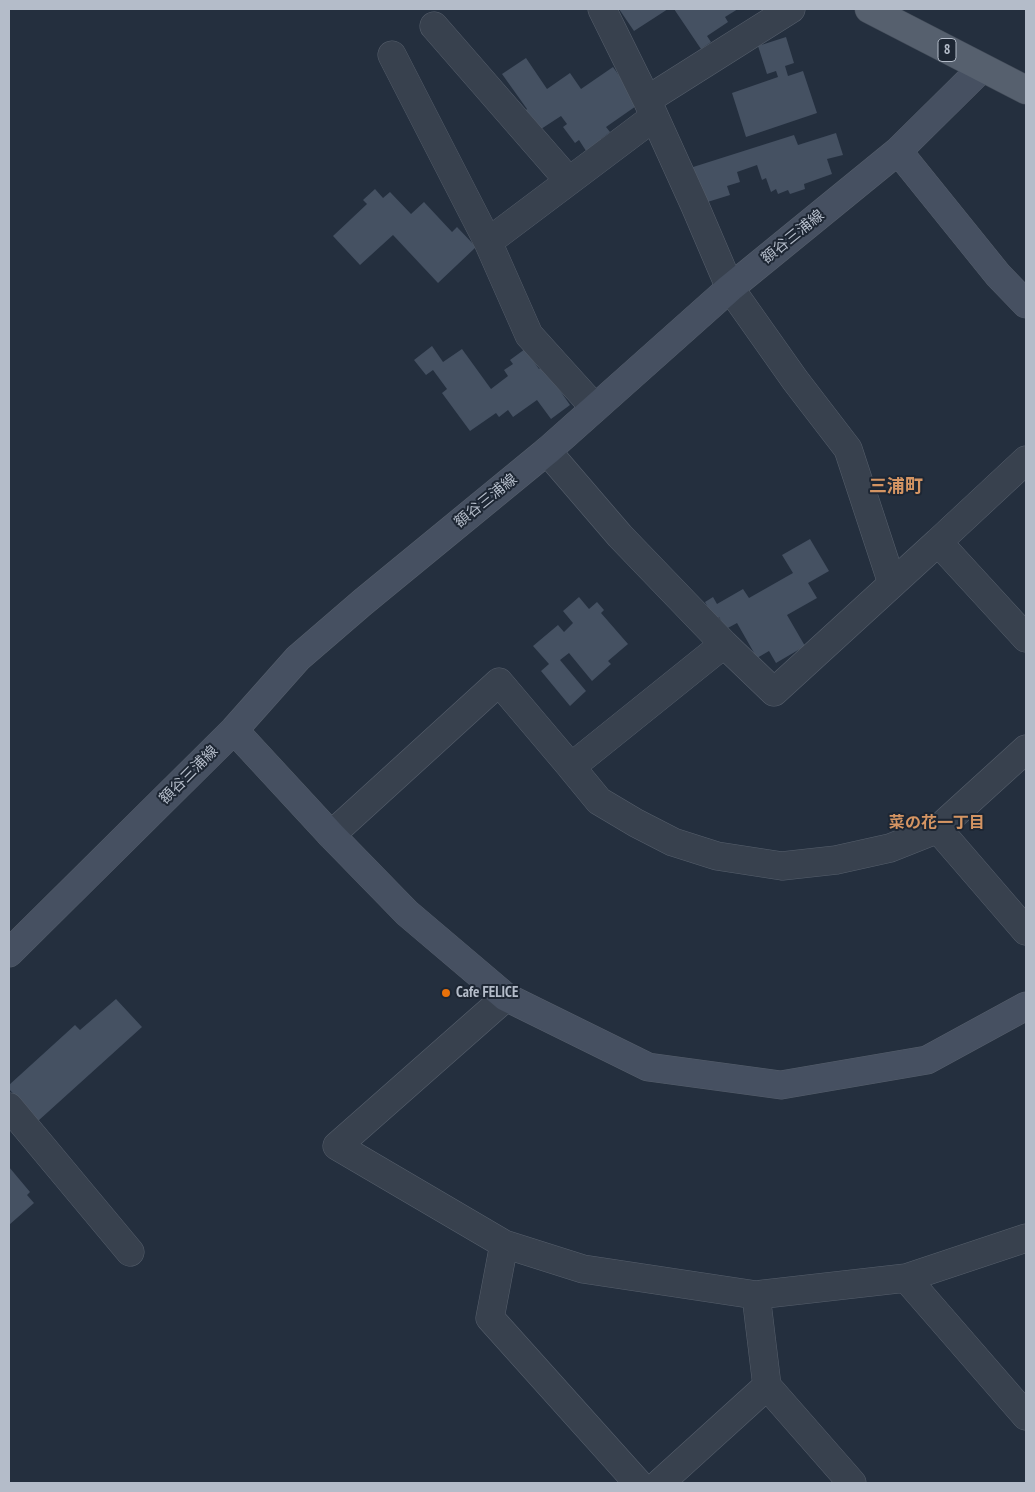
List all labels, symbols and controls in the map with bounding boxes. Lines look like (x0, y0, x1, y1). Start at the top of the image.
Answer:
road number: 8 (938, 38, 956, 62)
street label: 額谷三浦線 (758, 206, 828, 268)
street label: 額谷三浦線 (451, 470, 521, 532)
district label: 三浦町 (869, 476, 923, 498)
street label: 額谷三浦線 (156, 742, 222, 808)
district label: 菜の花一丁目 (889, 813, 985, 833)
place label: Cafe FELICE (456, 984, 518, 1002)
marker: Cafe FELICE (440, 987, 452, 999)

